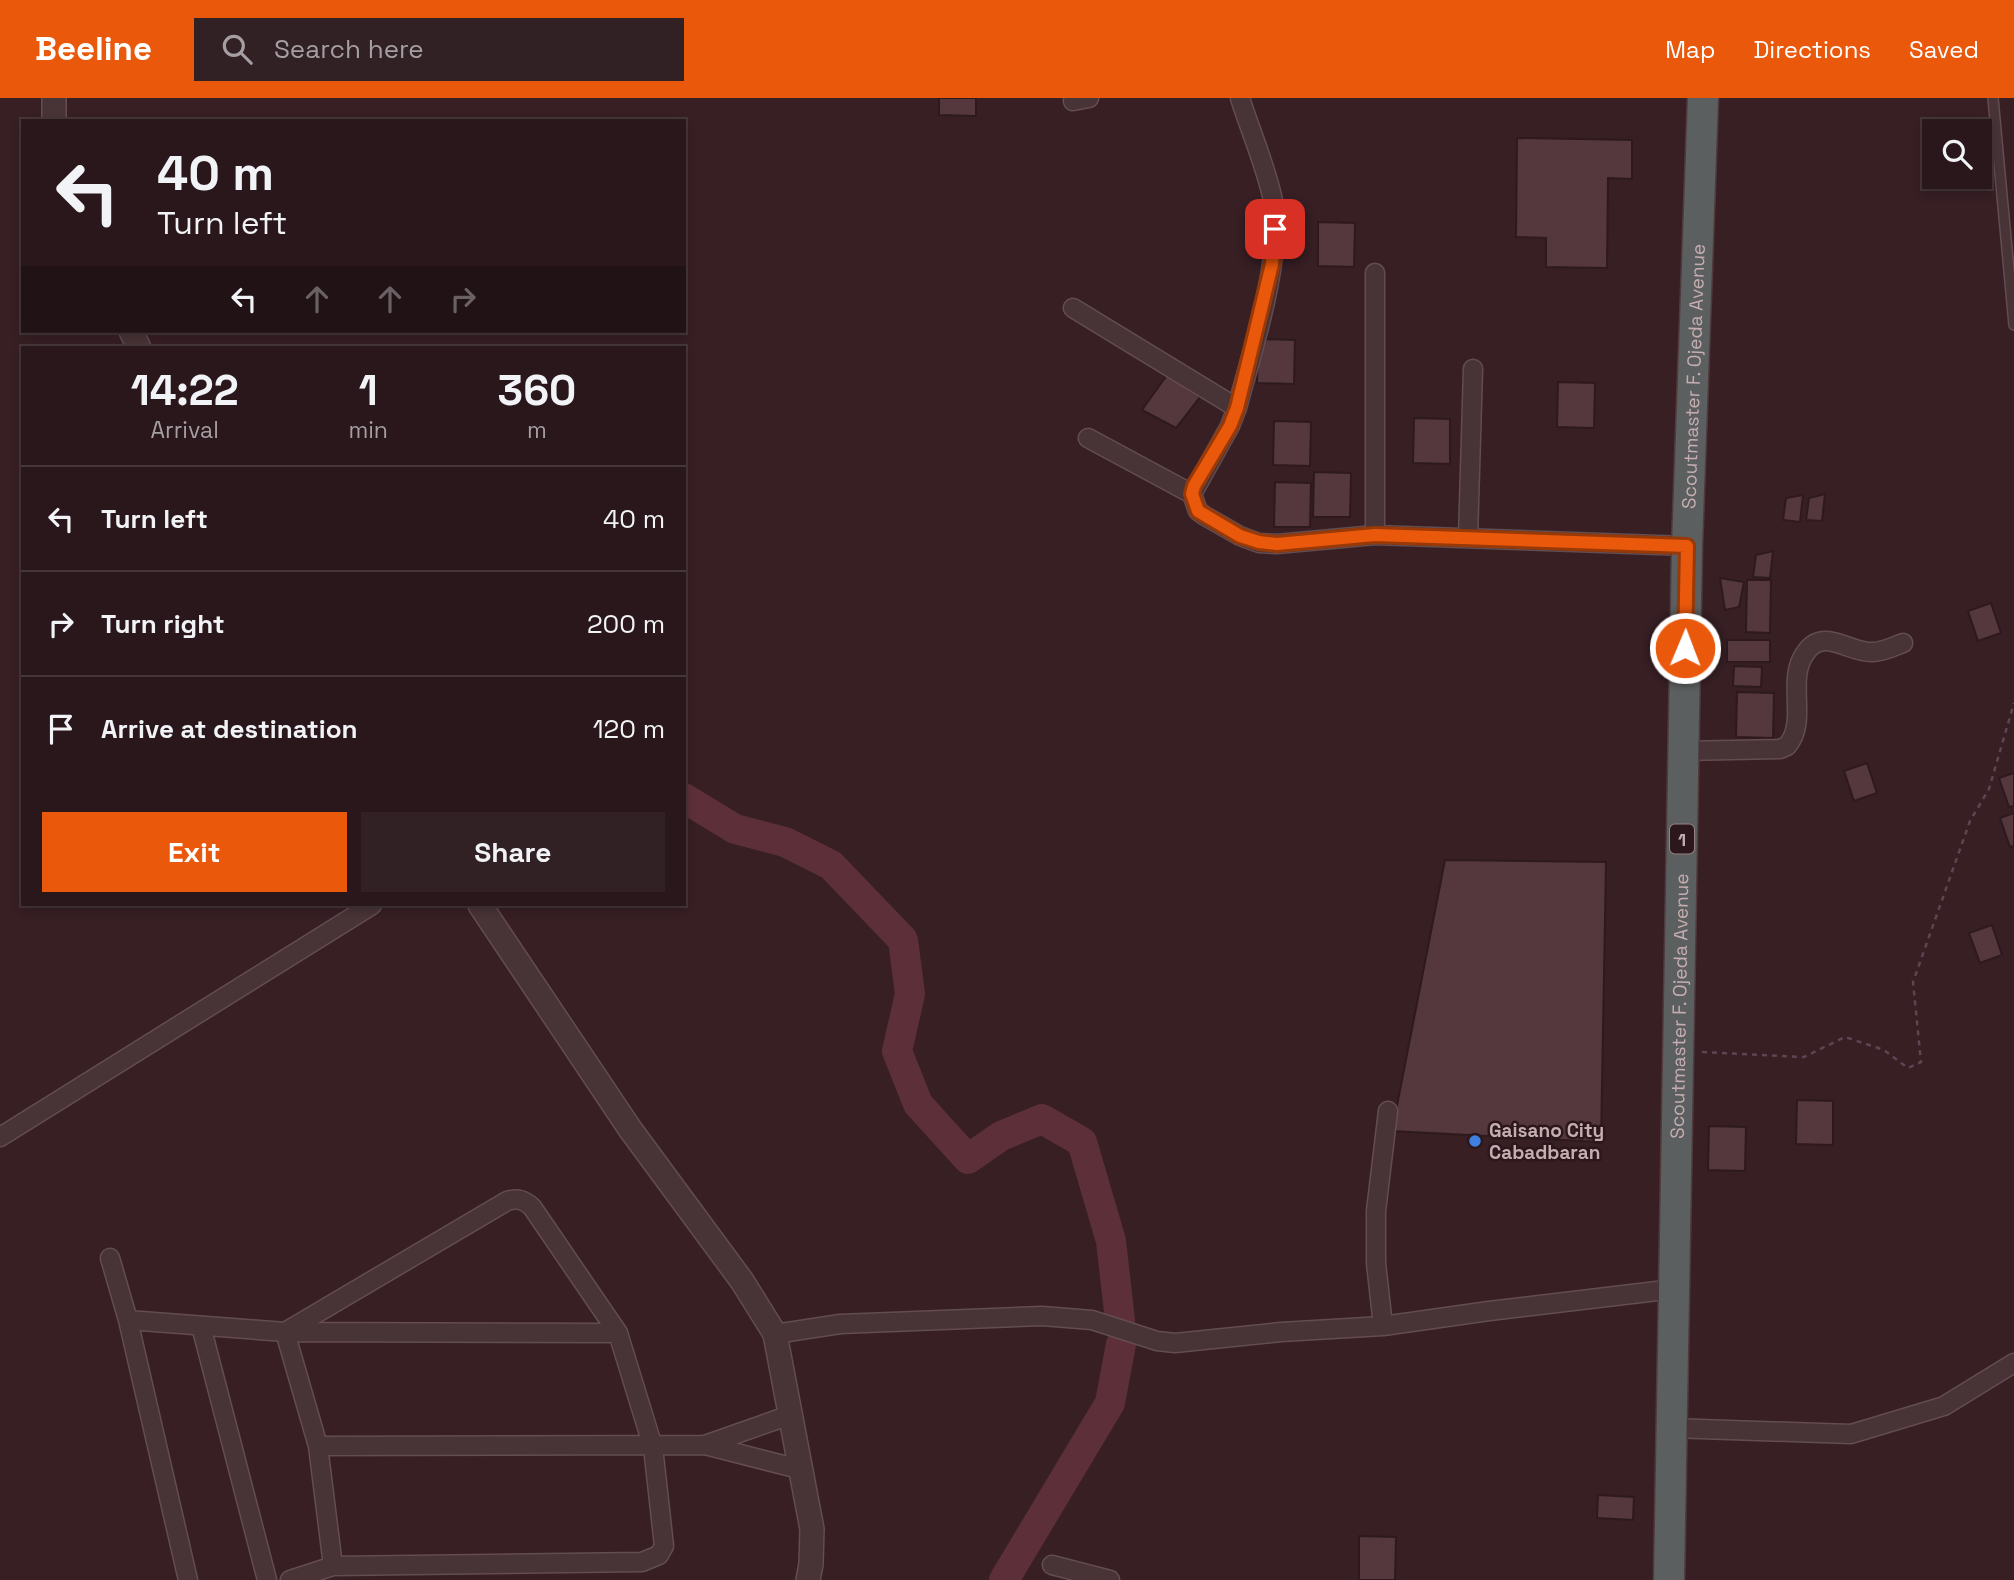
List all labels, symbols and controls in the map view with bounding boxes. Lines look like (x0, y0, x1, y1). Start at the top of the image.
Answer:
search box (194, 18, 684, 81)
text: Beeline (35, 28, 152, 70)
icon: search (218, 30, 256, 68)
text: Search here (274, 32, 424, 66)
text: Map (1665, 34, 1715, 65)
text: Directions (1753, 34, 1871, 65)
text: Saved (1909, 34, 1979, 65)
map controls (1922, 119, 1992, 189)
button: search (1922, 119, 1992, 189)
text: 40 m (157, 142, 274, 204)
icon: left (42, 147, 133, 238)
pin (1245, 199, 1305, 259)
text: Turn left (157, 203, 287, 243)
icon: arrive (1256, 210, 1294, 248)
street label: Scoutmaster F. Ojeda Avenue (1676, 243, 1710, 509)
icon: left (225, 280, 263, 318)
icon: ahead (298, 280, 336, 318)
icon: ahead (371, 280, 409, 318)
icon: right (444, 280, 482, 318)
text: 14:22 (131, 364, 239, 417)
text: 1 (359, 364, 378, 417)
text: 360 (498, 364, 576, 417)
text: Arrival (151, 415, 219, 445)
text: min (348, 415, 388, 445)
text: m (527, 415, 547, 445)
icon: left (42, 500, 80, 538)
text: Turn left (101, 502, 208, 536)
text: 40 m (603, 502, 665, 536)
icon: right (42, 605, 80, 643)
text: Turn right (101, 607, 225, 641)
text: 200 m (587, 607, 665, 641)
position arrow (1648, 611, 1722, 685)
icon: arrive (42, 710, 80, 748)
text: Arrive at destination (101, 712, 358, 746)
text: 120 m (593, 712, 665, 746)
button: Exit (42, 812, 347, 892)
button: Share (361, 812, 665, 892)
road number: 1 (1670, 824, 1694, 854)
street label: Scoutmaster F. Ojeda Avenue (1664, 873, 1694, 1139)
place label: Gaisano City Cabadbaran (1489, 1118, 1604, 1165)
marker: Gaisano City Cabadbaran (1467, 1133, 1483, 1149)

